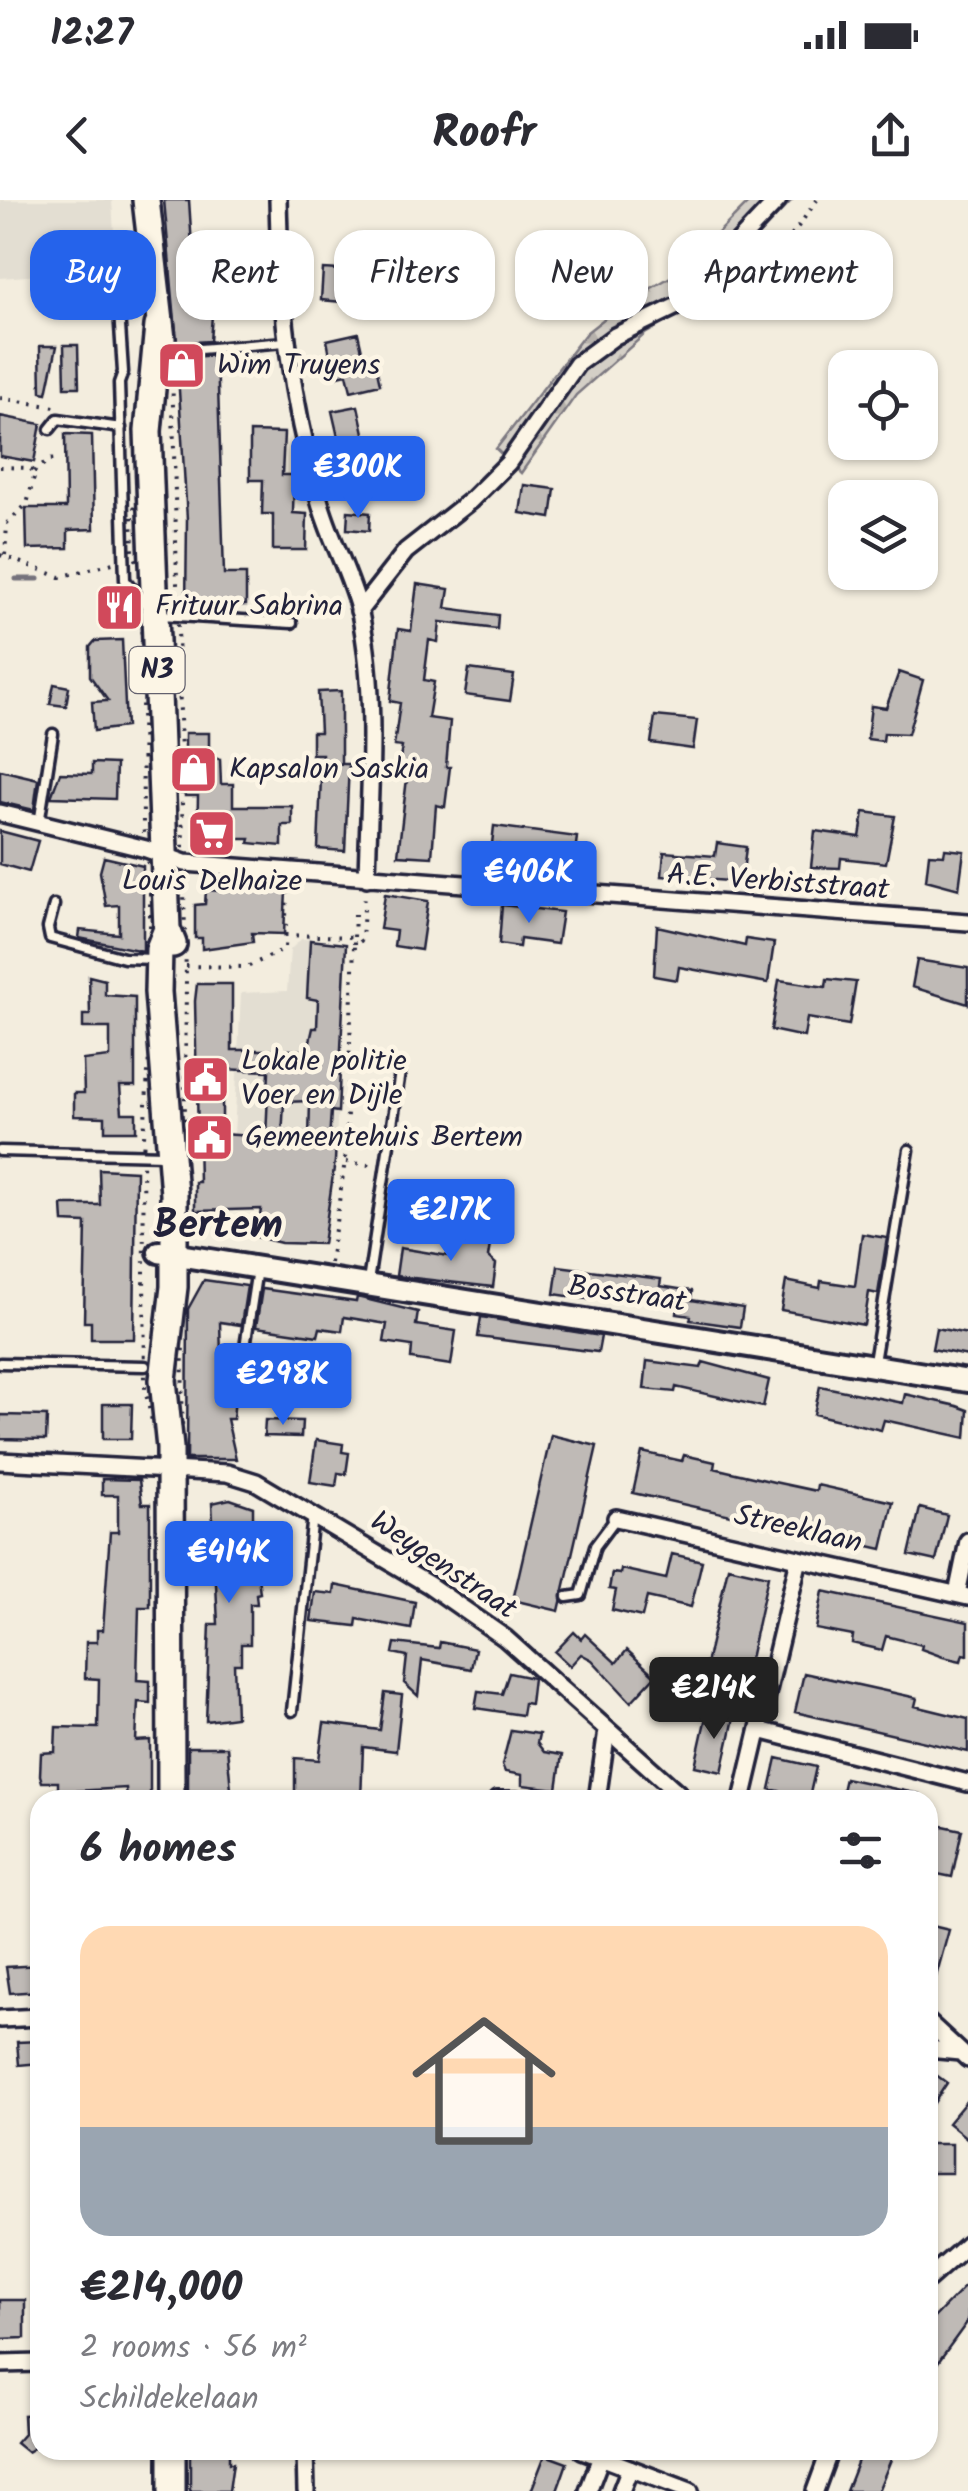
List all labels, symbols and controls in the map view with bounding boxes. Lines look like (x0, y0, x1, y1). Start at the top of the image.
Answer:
text: 12:27 (50, 5, 133, 65)
text: Roofr (432, 99, 536, 171)
icon: back (50, 108, 105, 163)
icon: share (863, 108, 918, 163)
chip: Buy (30, 230, 156, 320)
chip: Rent (176, 230, 314, 320)
chip: Filters (334, 230, 495, 320)
chip: New (515, 230, 648, 320)
chip: Apartment (668, 230, 893, 320)
shop icon: Wim Truyens (156, 340, 208, 392)
place label: Wim Truyens (217, 342, 380, 390)
map controls (828, 350, 938, 590)
button: locate (828, 350, 938, 460)
pin: €300K (288, 436, 428, 521)
text: €300K (313, 443, 403, 494)
button: layers (828, 480, 938, 590)
restaurant icon: Frituur Sabrina (94, 581, 146, 633)
place label: Frituur Sabrina (155, 583, 343, 631)
road number: N3 (130, 647, 184, 693)
shop icon: Kapsalon Saskia (168, 744, 220, 796)
place label: Kapsalon Saskia (229, 746, 429, 794)
supermarket icon: Louis Delhaize (186, 807, 238, 859)
pin: €406K (459, 841, 599, 926)
text: €406K (484, 848, 574, 899)
street label: A.E. Verbiststraat (665, 851, 891, 915)
place label: Louis Delhaize (122, 858, 302, 906)
place label: Lokale politie Voer en Dijle (241, 1038, 407, 1120)
public building icon: Lokale politie Voer en Dijle (180, 1053, 232, 1105)
public building icon: Gemeentehuis Bertem (184, 1112, 236, 1164)
place label: Gemeentehuis Bertem (245, 1114, 523, 1162)
pin: €217K (381, 1179, 521, 1264)
text: €217K (410, 1186, 492, 1237)
district label: Bertem (153, 1194, 283, 1258)
street label: Bosstraat (564, 1263, 690, 1327)
pin: €298K (213, 1343, 353, 1428)
text: €298K (236, 1350, 330, 1401)
street label: Streeklaan (729, 1492, 867, 1568)
street label: Weygenstraat (360, 1499, 527, 1633)
pin: €414K (159, 1521, 299, 1606)
text: €414K (187, 1528, 271, 1579)
pin: €214K (644, 1657, 784, 1742)
text: €214K (671, 1664, 757, 1715)
text: 6 homes (80, 1817, 236, 1884)
icon: filters (833, 1823, 888, 1878)
icon: home (394, 1991, 574, 2171)
text: €214,000 (80, 2256, 242, 2323)
text: 2 rooms · 56 m² (80, 2323, 307, 2374)
text: Schildekelaan (80, 2374, 259, 2425)

